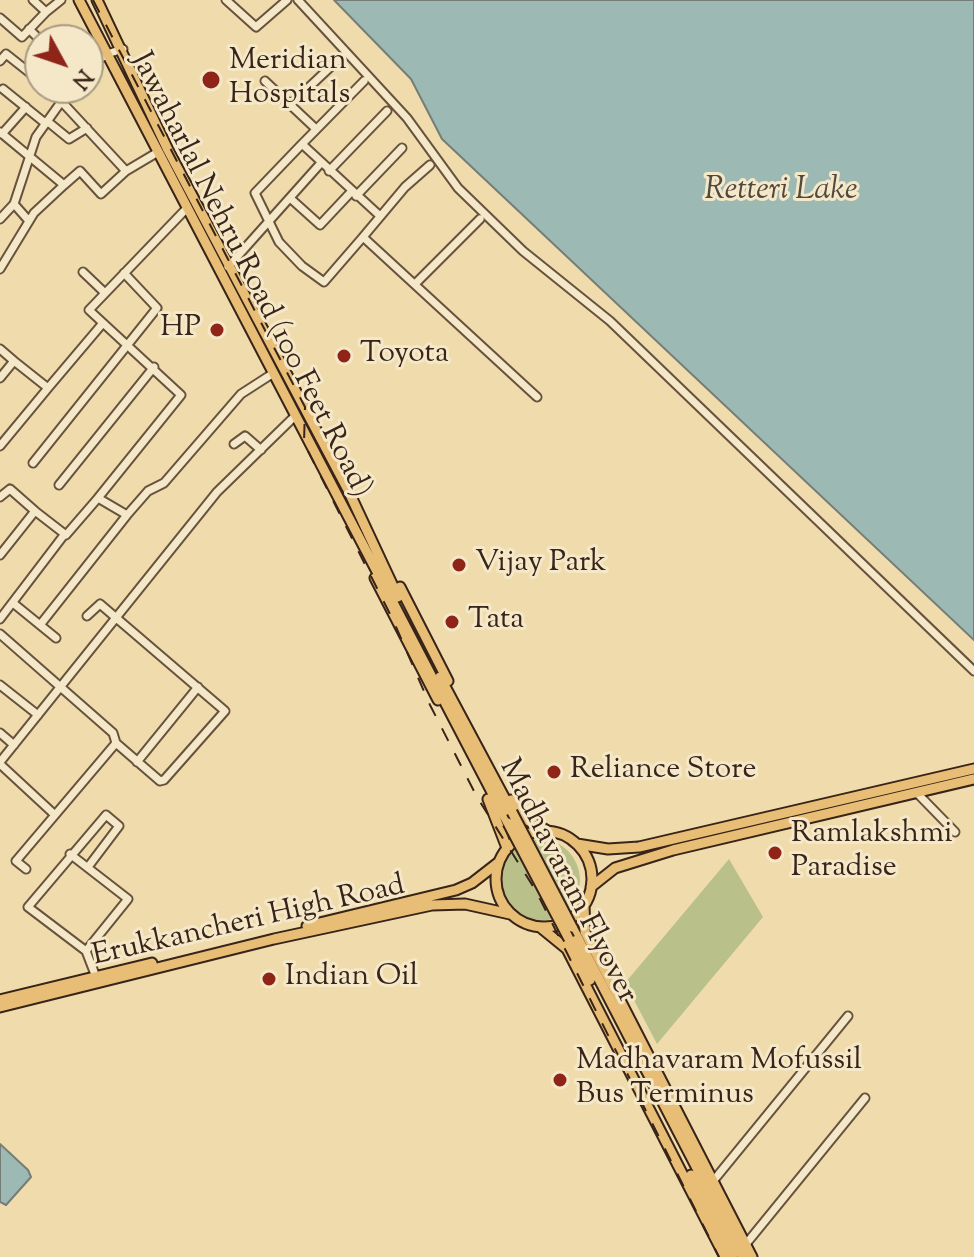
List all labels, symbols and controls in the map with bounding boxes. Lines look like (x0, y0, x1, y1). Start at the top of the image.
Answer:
north arrow (24, 24, 104, 104)
place label: Meridian Hospitals (229, 45, 350, 116)
street label: Jawaharlal Nehru Road (100 Feet Road) (121, 47, 377, 505)
text: N (63, 61, 99, 95)
marker: Meridian Hospitals (200, 69, 222, 91)
water label: Retteri Lake (705, 174, 857, 212)
place label: HP (160, 312, 201, 348)
marker: HP (208, 321, 226, 339)
place label: Toyota (360, 338, 449, 374)
marker: Toyota (335, 347, 353, 365)
place label: Vijay Park (475, 547, 606, 583)
marker: Vijay Park (450, 556, 468, 574)
place label: Tata (468, 604, 524, 640)
marker: Tata (443, 613, 461, 631)
street label: Madhavaram Flyover (489, 754, 643, 1010)
place label: Reliance Store (570, 754, 756, 790)
marker: Reliance Store (545, 763, 563, 781)
place label: Ramlakshmi Paradise (791, 818, 952, 888)
marker: Ramlakshmi Paradise (766, 844, 784, 862)
street label: Erukkancheri High Road (89, 870, 409, 976)
place label: Indian Oil (285, 961, 418, 997)
marker: Indian Oil (260, 970, 278, 988)
place label: Madhavaram Mofussil Bus Terminus (576, 1045, 862, 1116)
marker: Madhavaram Mofussil Bus Terminus (551, 1071, 569, 1089)

